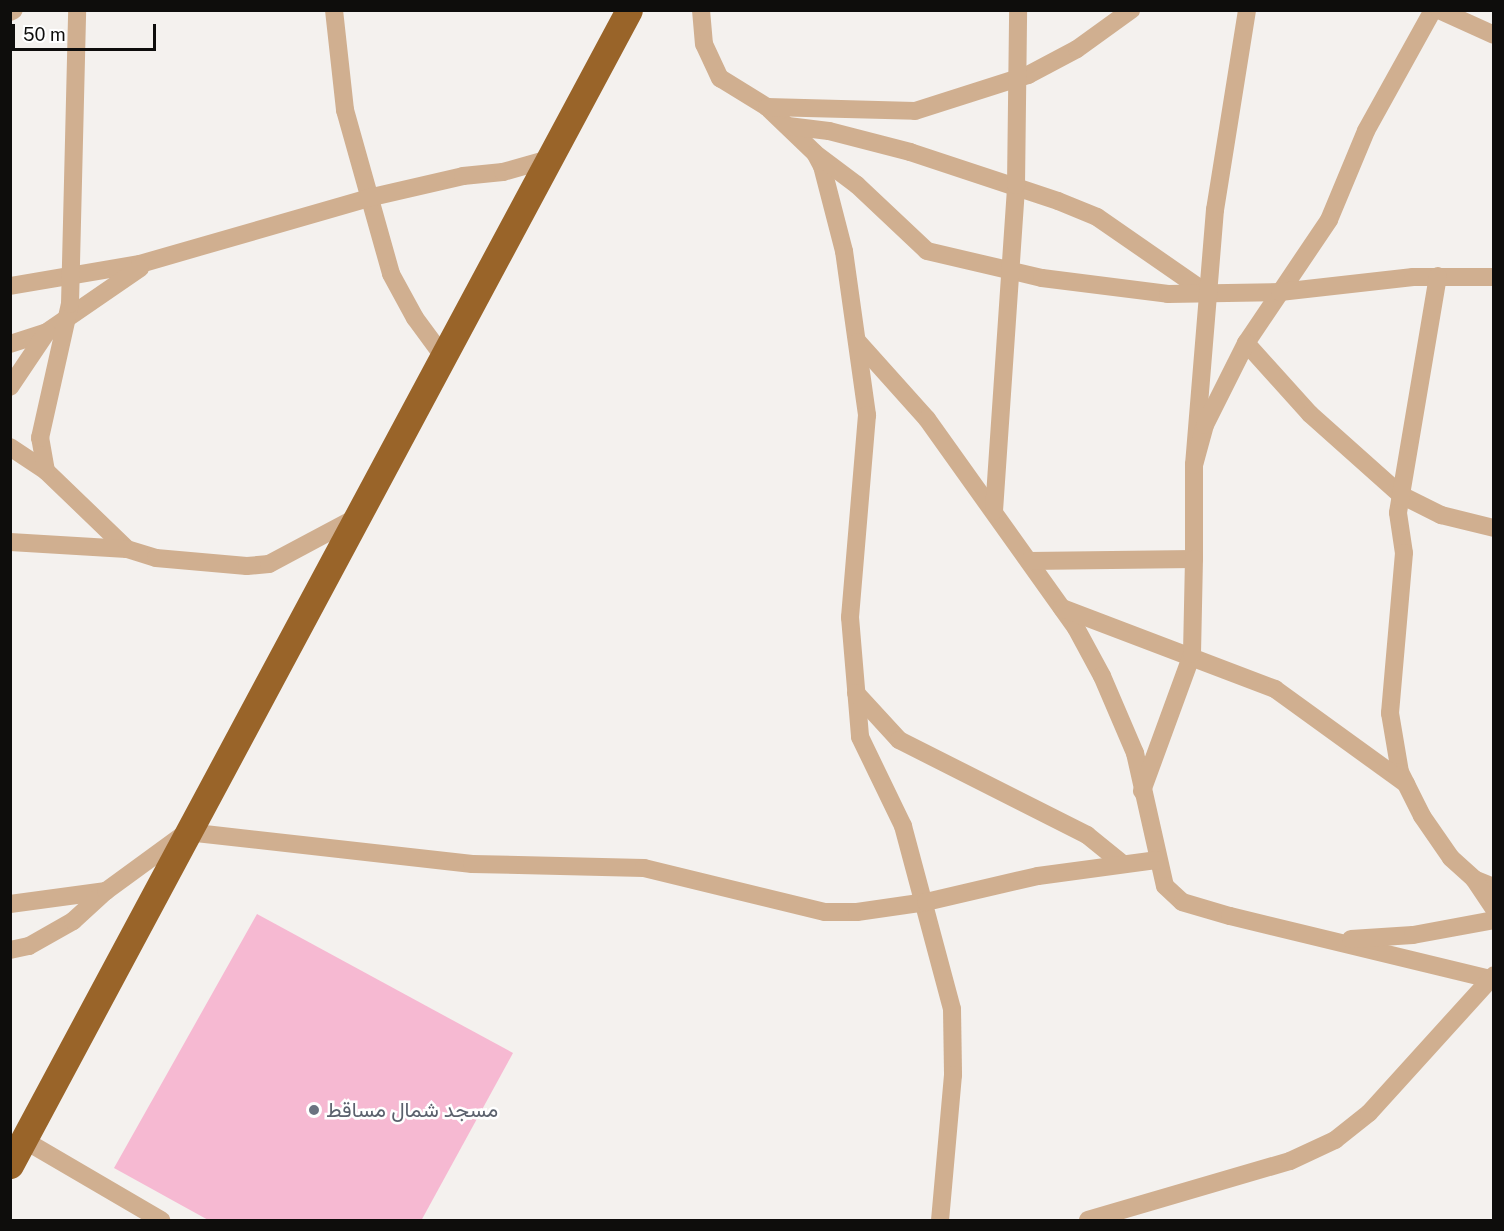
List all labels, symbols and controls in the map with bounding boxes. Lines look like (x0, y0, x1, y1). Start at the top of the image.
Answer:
scale bar (15, 12, 159, 50)
text: 50 m (23, 24, 66, 45)
place label: مسجد شمال مساقط (326, 1097, 498, 1123)
marker: مسجد شمال مساقط (307, 1103, 321, 1117)

